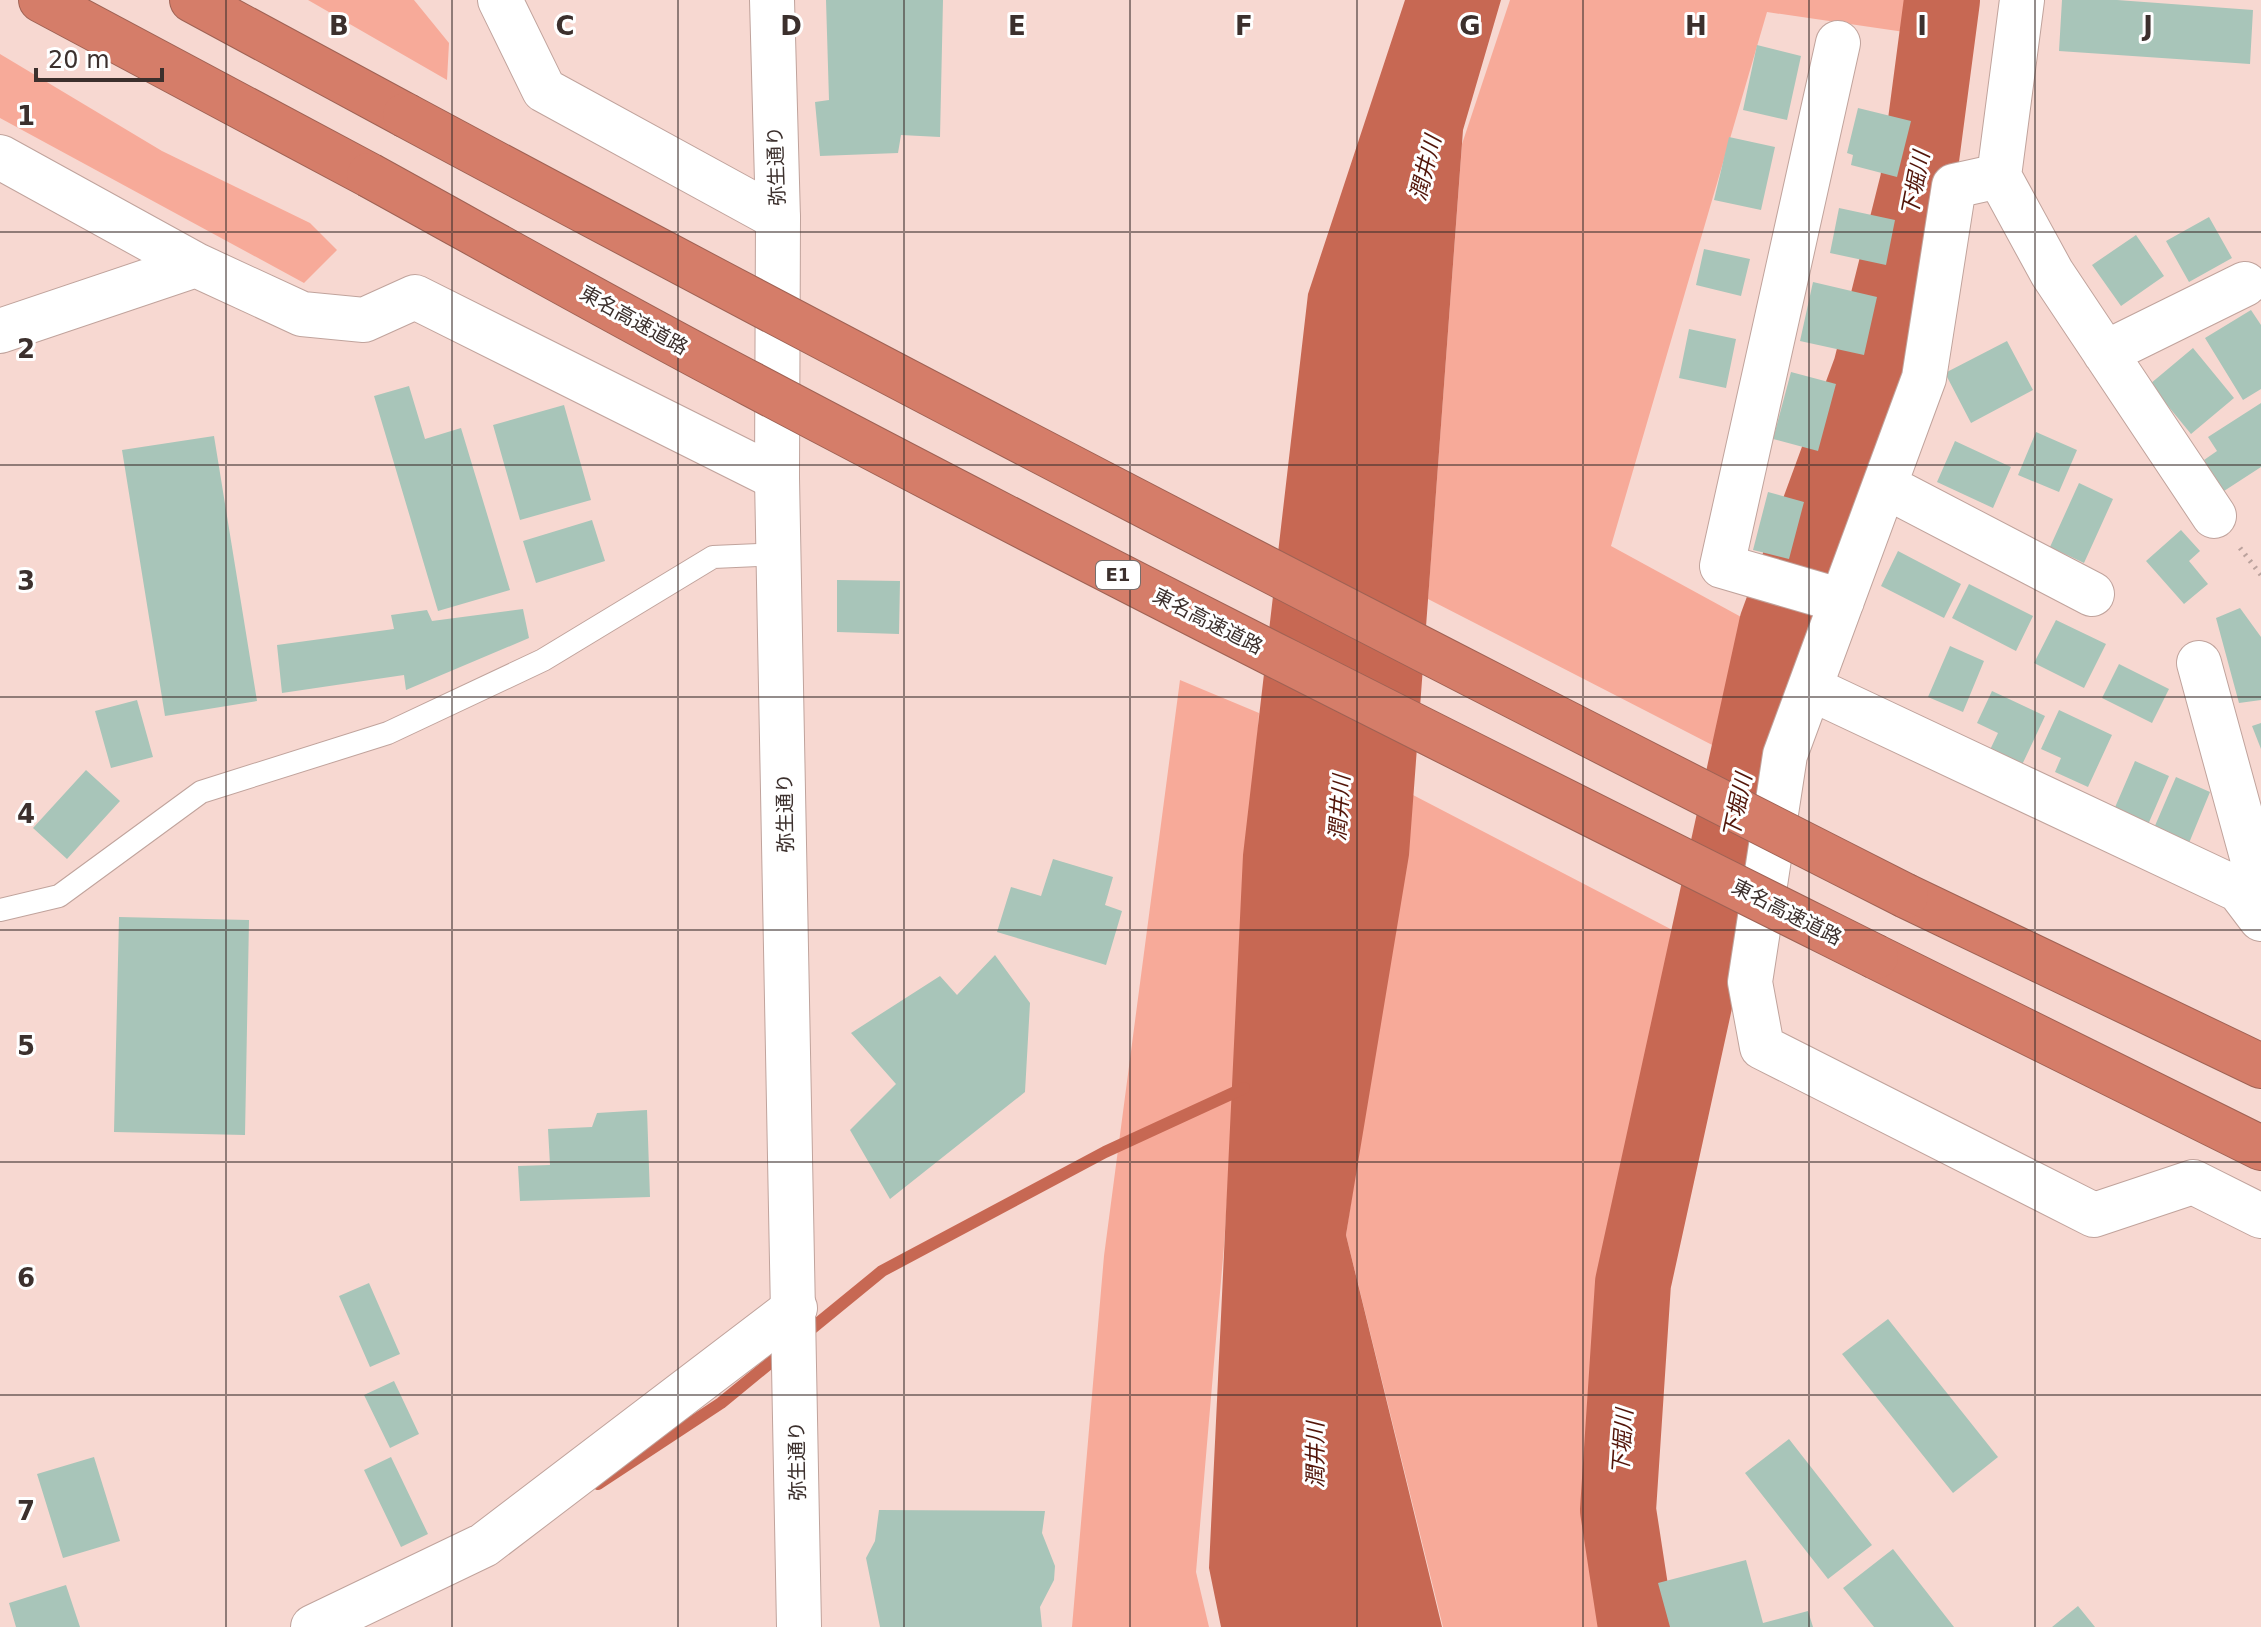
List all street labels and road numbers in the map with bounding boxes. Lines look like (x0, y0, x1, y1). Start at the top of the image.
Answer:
street label: 弥生通り (763, 126, 789, 206)
street label: 東名高速道路 (576, 280, 692, 360)
road number: E1 (1096, 561, 1140, 589)
street label: 東名高速道路 (1149, 583, 1267, 659)
street label: 弥生通り (772, 773, 798, 853)
street label: 東名高速道路 (1728, 874, 1846, 950)
street label: 弥生通り (784, 1421, 810, 1501)

